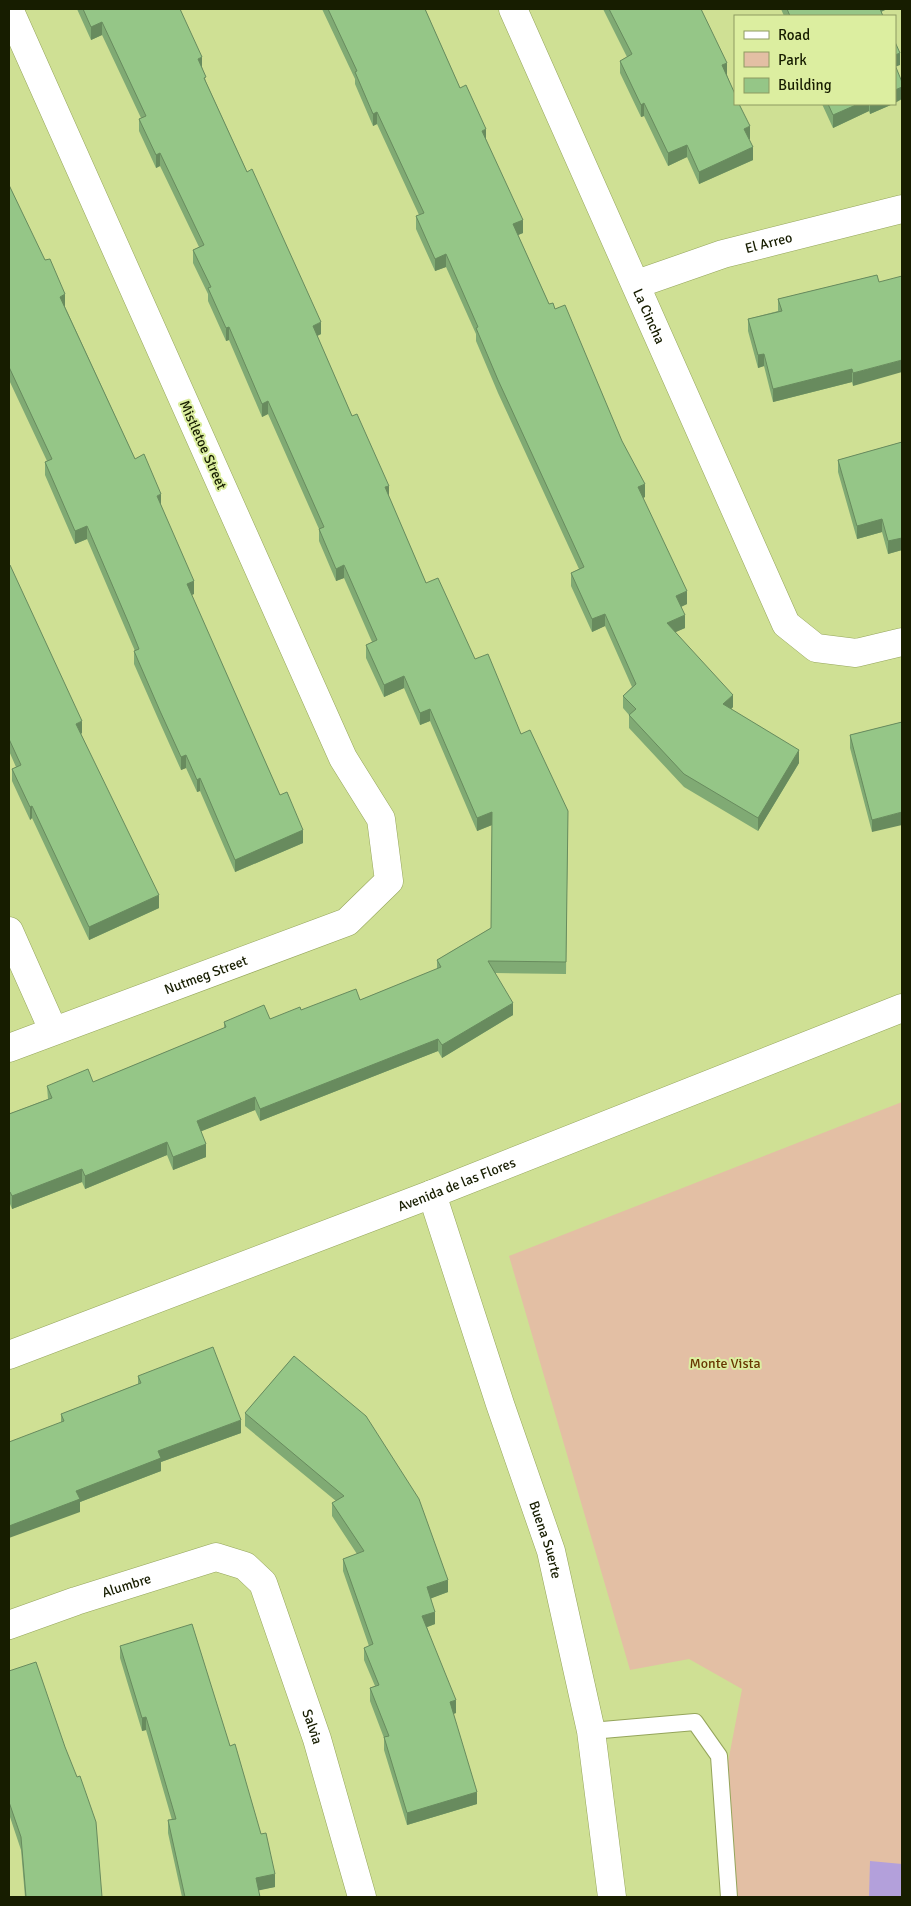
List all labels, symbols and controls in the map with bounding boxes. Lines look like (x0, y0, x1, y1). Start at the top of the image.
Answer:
legend (734, 15, 896, 105)
text: Road (778, 26, 810, 44)
text: Park (778, 51, 807, 69)
text: Building (778, 76, 832, 94)
street label: El Arreo (743, 228, 794, 257)
street label: La Cincha (630, 286, 669, 346)
street label: Mistletoe Street (176, 398, 230, 492)
street label: Nutmeg Street (162, 951, 250, 998)
street label: Avenida de las Flores (395, 1153, 518, 1215)
park label: Monte Vista (689, 1355, 761, 1372)
street label: Buena Suerte (526, 1498, 565, 1580)
street label: Alumbre (100, 1569, 153, 1601)
street label: Salvia (299, 1707, 327, 1746)

